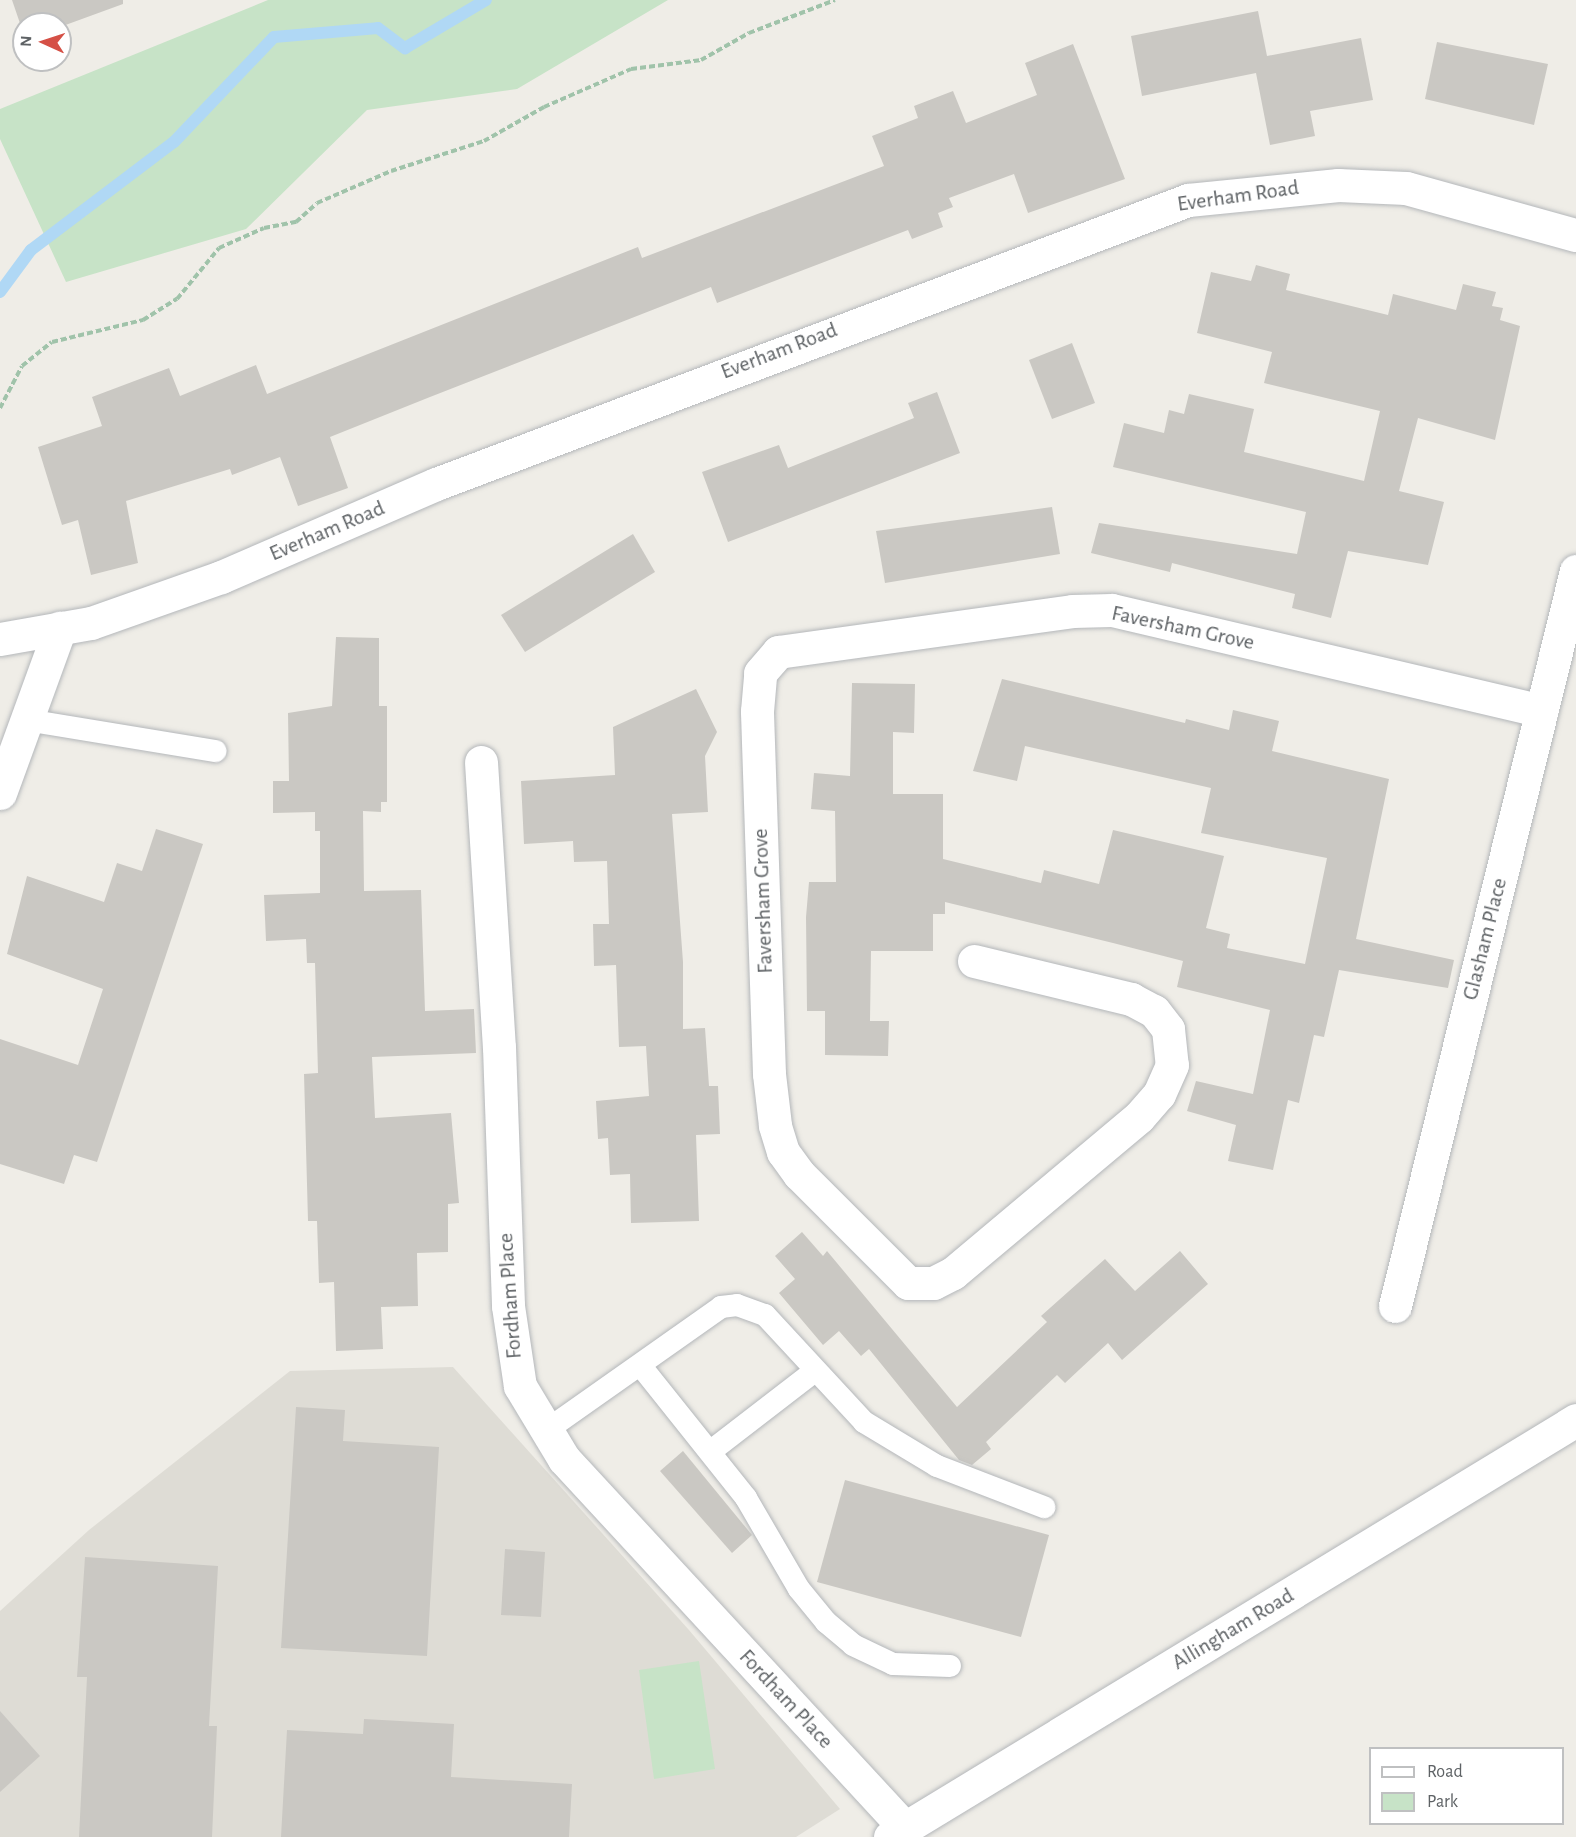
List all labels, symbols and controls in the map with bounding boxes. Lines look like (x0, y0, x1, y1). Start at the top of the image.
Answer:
north arrow (12, 12, 72, 72)
text: N (18, 35, 34, 47)
street label: Everham Road (1175, 174, 1301, 218)
street label: Everham Road (717, 317, 841, 385)
street label: Everham Road (265, 495, 389, 567)
street label: Faversham Grove (1109, 600, 1257, 656)
street label: Faversham Grove (747, 828, 779, 974)
street label: Glasham Place (1457, 875, 1513, 1003)
street label: Fordham Place (492, 1232, 528, 1360)
street label: Allingham Road (1167, 1582, 1299, 1676)
street label: Fordham Place (733, 1644, 839, 1754)
legend (1369, 1747, 1564, 1825)
text: Road (1427, 1763, 1463, 1781)
text: Park (1427, 1793, 1458, 1811)

